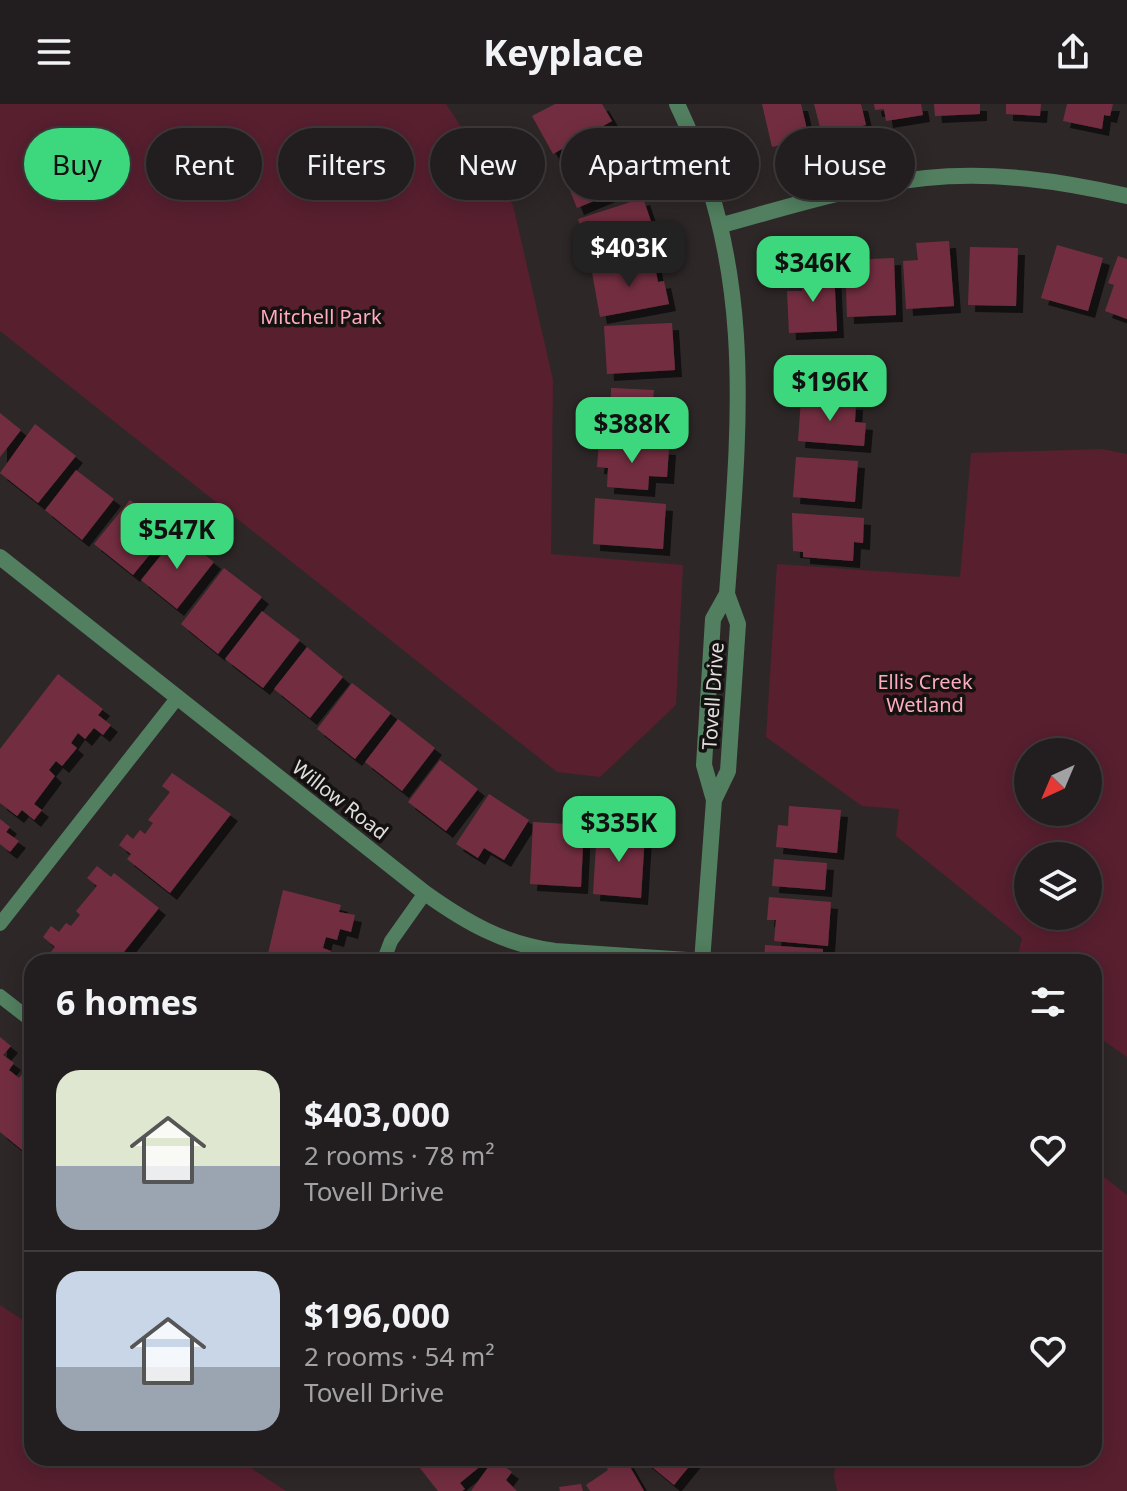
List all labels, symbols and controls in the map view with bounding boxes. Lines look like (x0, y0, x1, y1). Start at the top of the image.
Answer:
text: Keyplace (483, 28, 644, 77)
icon: menu (32, 30, 76, 74)
icon: share (1051, 30, 1095, 74)
chip: Buy (24, 128, 130, 200)
chip: Rent (146, 128, 262, 200)
chip: Filters (278, 128, 414, 200)
chip: New (430, 128, 545, 200)
chip: Apartment (561, 128, 759, 200)
chip: House (775, 128, 915, 200)
pin: $403K (573, 221, 685, 289)
text: $403K (591, 229, 667, 265)
pin: $346K (757, 236, 869, 304)
text: $346K (775, 244, 851, 280)
park label: Mitchell Park (260, 303, 382, 330)
pin: $196K (774, 355, 886, 423)
text: $196K (792, 363, 868, 399)
pin: $388K (576, 397, 688, 465)
text: $388K (594, 405, 670, 441)
pin: $547K (121, 503, 233, 571)
text: $547K (139, 511, 215, 547)
street label: Tovell Drive (695, 641, 730, 751)
park label: Ellis Creek Wetland (877, 668, 973, 718)
north arrow (1014, 738, 1102, 826)
map controls (1014, 738, 1102, 930)
street label: Willow Road (287, 754, 394, 846)
pin: $335K (563, 796, 675, 864)
text: $335K (581, 804, 657, 840)
button: layers (1014, 842, 1102, 930)
text: 6 homes (56, 979, 198, 1025)
icon: filters (1026, 980, 1070, 1024)
text: $403,000 (304, 1091, 450, 1137)
icon: home (120, 1102, 216, 1198)
icon: heart (1026, 1128, 1070, 1172)
text: 2 rooms · 78 m² (304, 1137, 494, 1173)
text: Tovell Drive (304, 1173, 444, 1209)
text: $196,000 (304, 1292, 450, 1338)
icon: home (120, 1303, 216, 1399)
icon: heart (1026, 1329, 1070, 1373)
text: 2 rooms · 54 m² (304, 1338, 494, 1374)
text: Tovell Drive (304, 1374, 444, 1410)

